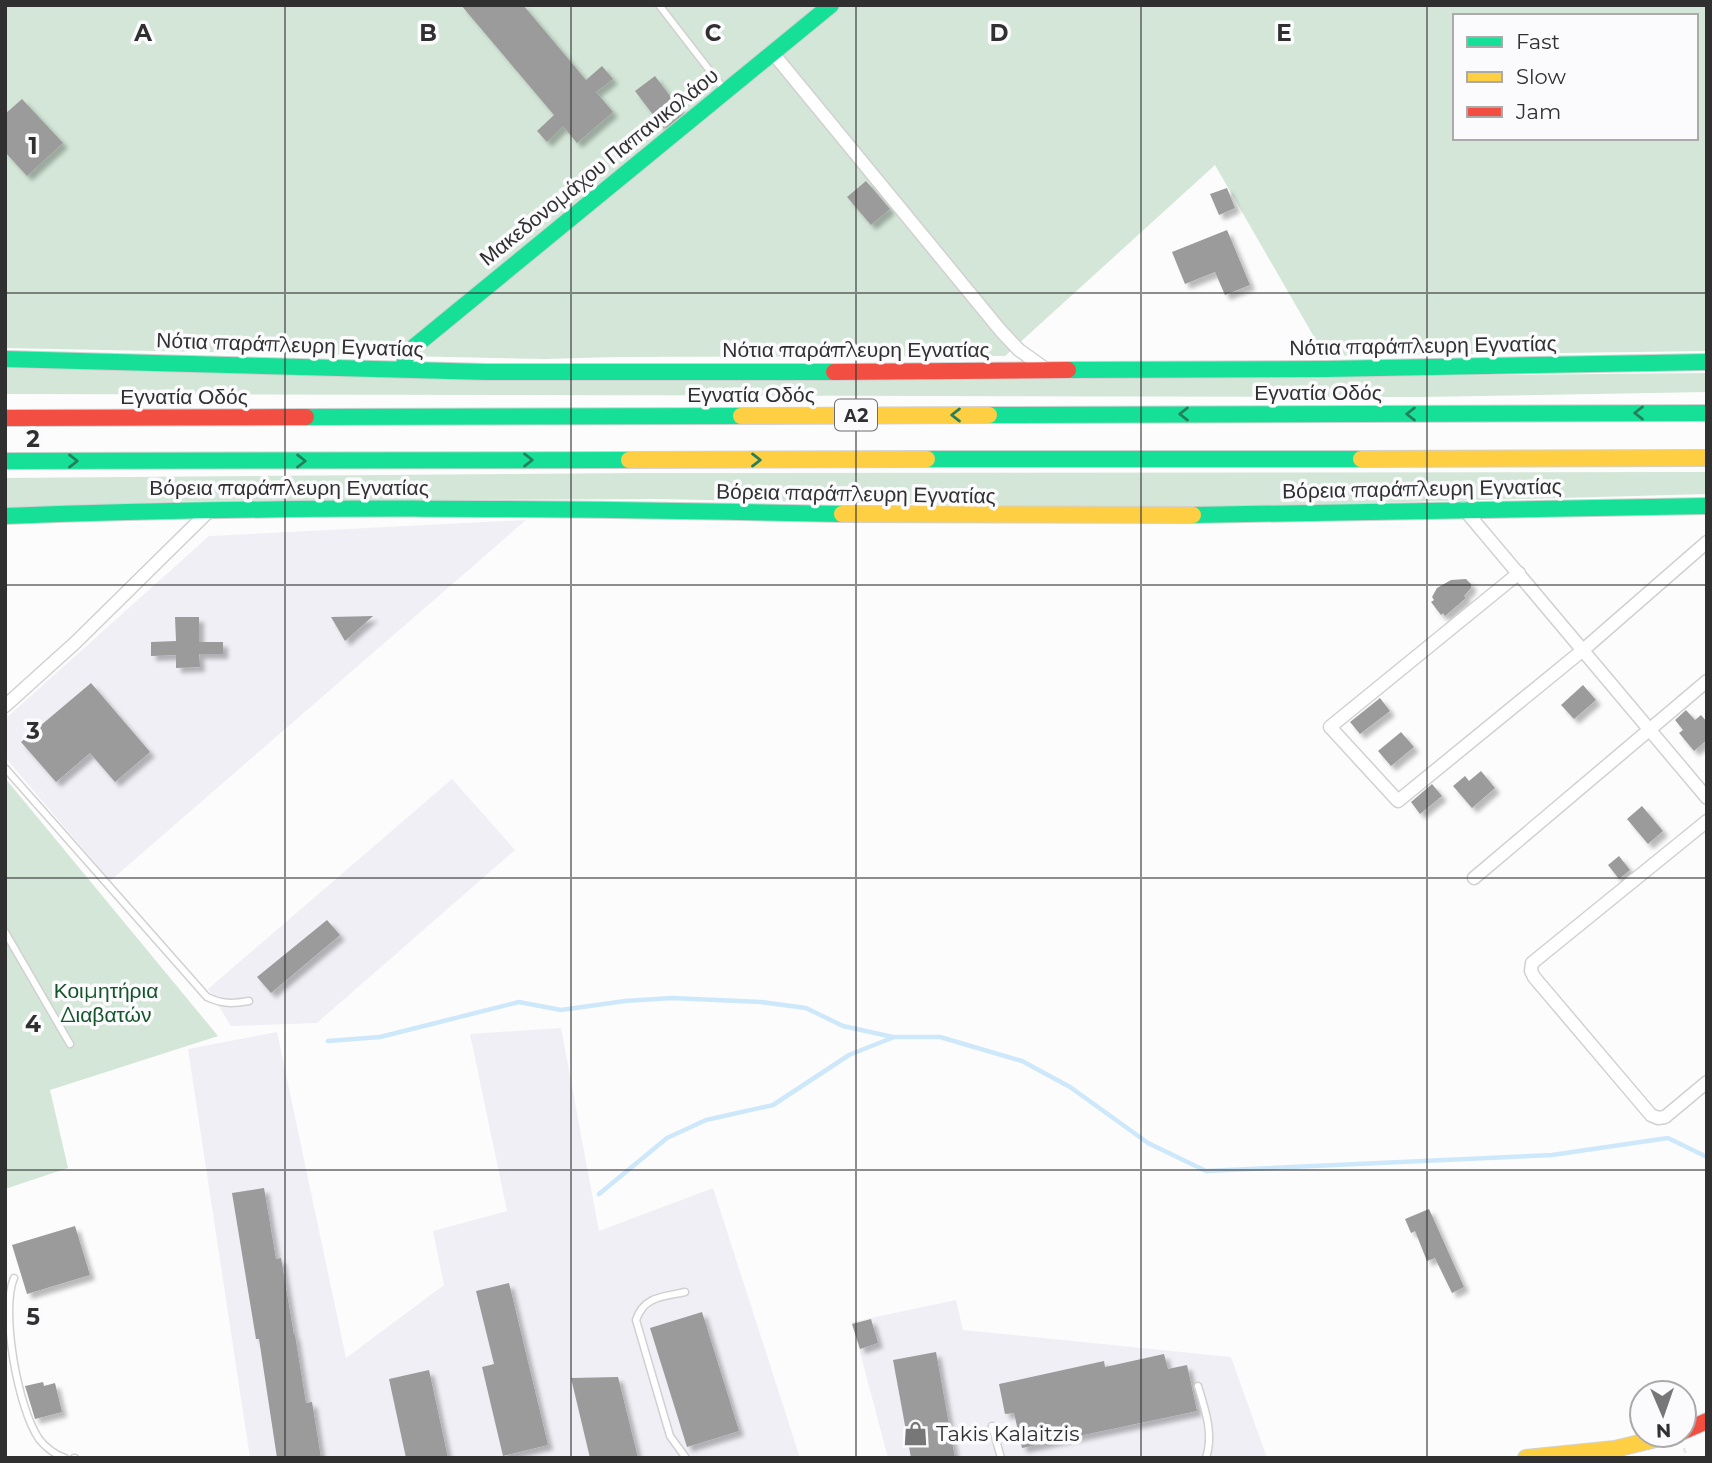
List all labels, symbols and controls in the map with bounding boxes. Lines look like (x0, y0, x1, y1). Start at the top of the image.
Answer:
legend (1453, 14, 1698, 140)
text: A (133, 19, 152, 47)
text: B (419, 19, 437, 47)
text: C (705, 19, 722, 47)
text: D (990, 19, 1009, 47)
text: E (1276, 19, 1292, 47)
text: Fast (1516, 29, 1560, 54)
street label: Μακεδονομάχου Παπανικολάου (474, 63, 723, 271)
text: Slow (1516, 64, 1566, 89)
text: Jam (1515, 99, 1561, 124)
text: 1 (28, 132, 38, 160)
street label: Νότια παράπλευρη Εγνατίας (156, 327, 424, 362)
street label: Νότια παράπλευρη Εγνατίας (1289, 331, 1557, 360)
street label: Νότια παράπλευρη Εγνατίας (722, 337, 990, 362)
street label: Εγνατία Οδός (1254, 380, 1382, 405)
street label: Εγνατία Οδός (687, 382, 815, 407)
street label: Εγνατία Οδός (120, 384, 248, 409)
road number: Α2 (835, 400, 877, 430)
one-way arrow (1633, 405, 1643, 421)
one-way arrow (1178, 406, 1188, 422)
one-way arrow (1405, 406, 1416, 422)
one-way arrow (950, 407, 961, 423)
text: 2 (26, 425, 40, 453)
one-way arrow (524, 452, 534, 468)
one-way arrow (751, 452, 762, 468)
one-way arrow (69, 453, 79, 469)
one-way arrow (296, 453, 307, 469)
street label: Βόρεια παράπλευρη Εγνατίας (1282, 474, 1562, 503)
street label: Βόρεια παράπλευρη Εγνατίας (149, 475, 429, 500)
street label: Βόρεια παράπλευρη Εγνατίας (716, 479, 996, 508)
text: 3 (25, 717, 40, 745)
park label: Κοιμητήρια Διαβατών (54, 978, 158, 1027)
text: 4 (25, 1010, 41, 1038)
text: 5 (26, 1303, 40, 1331)
north arrow (1628, 1379, 1698, 1449)
text: N (1655, 1419, 1672, 1442)
shop icon: Takis Kalaitzis (902, 1420, 930, 1448)
place label: Takis Kalaitzis (936, 1421, 1079, 1446)

